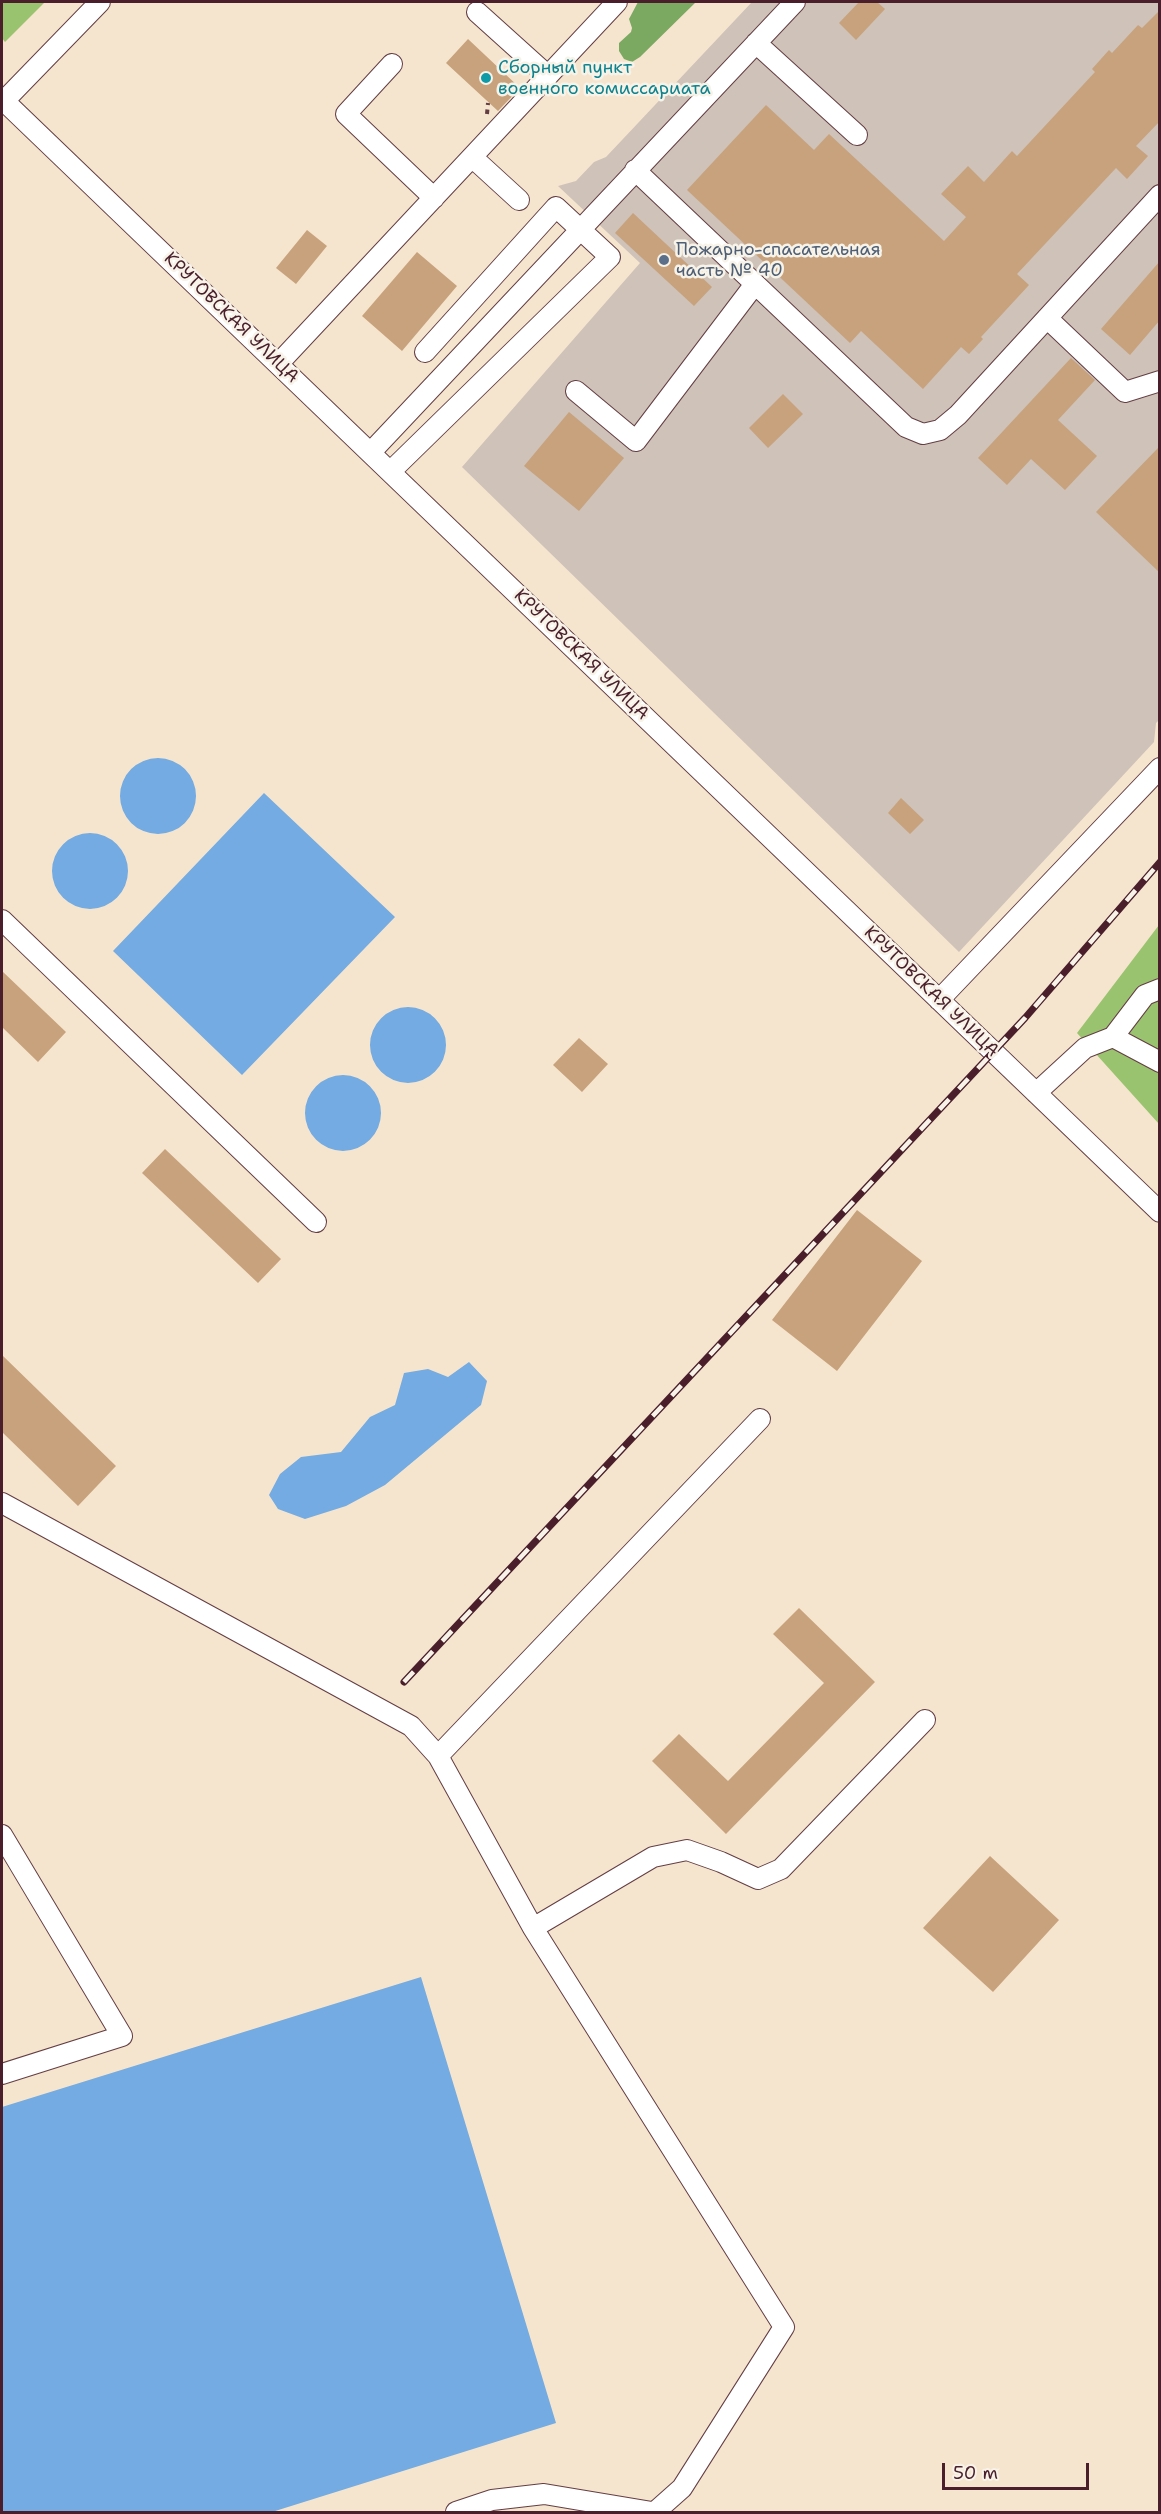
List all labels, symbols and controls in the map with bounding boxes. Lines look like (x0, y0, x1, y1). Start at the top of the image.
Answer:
place label: Сборный пункт военного комиссариата (498, 57, 711, 100)
marker: Сборный пункт военного комиссариата (479, 71, 493, 85)
place label: Пожарно-спасательная часть № 40 (676, 239, 881, 282)
street label: КРУТОВСКАЯ УЛИЦА (159, 248, 303, 388)
marker: Пожарно-спасательная часть № 40 (657, 253, 671, 267)
street label: КРУТОВСКАЯ УЛИЦА (509, 585, 653, 725)
street label: КРУТОВСКАЯ УЛИЦА (859, 922, 1003, 1062)
scale bar (945, 2451, 1092, 2489)
text: 50 m (953, 2461, 998, 2485)

